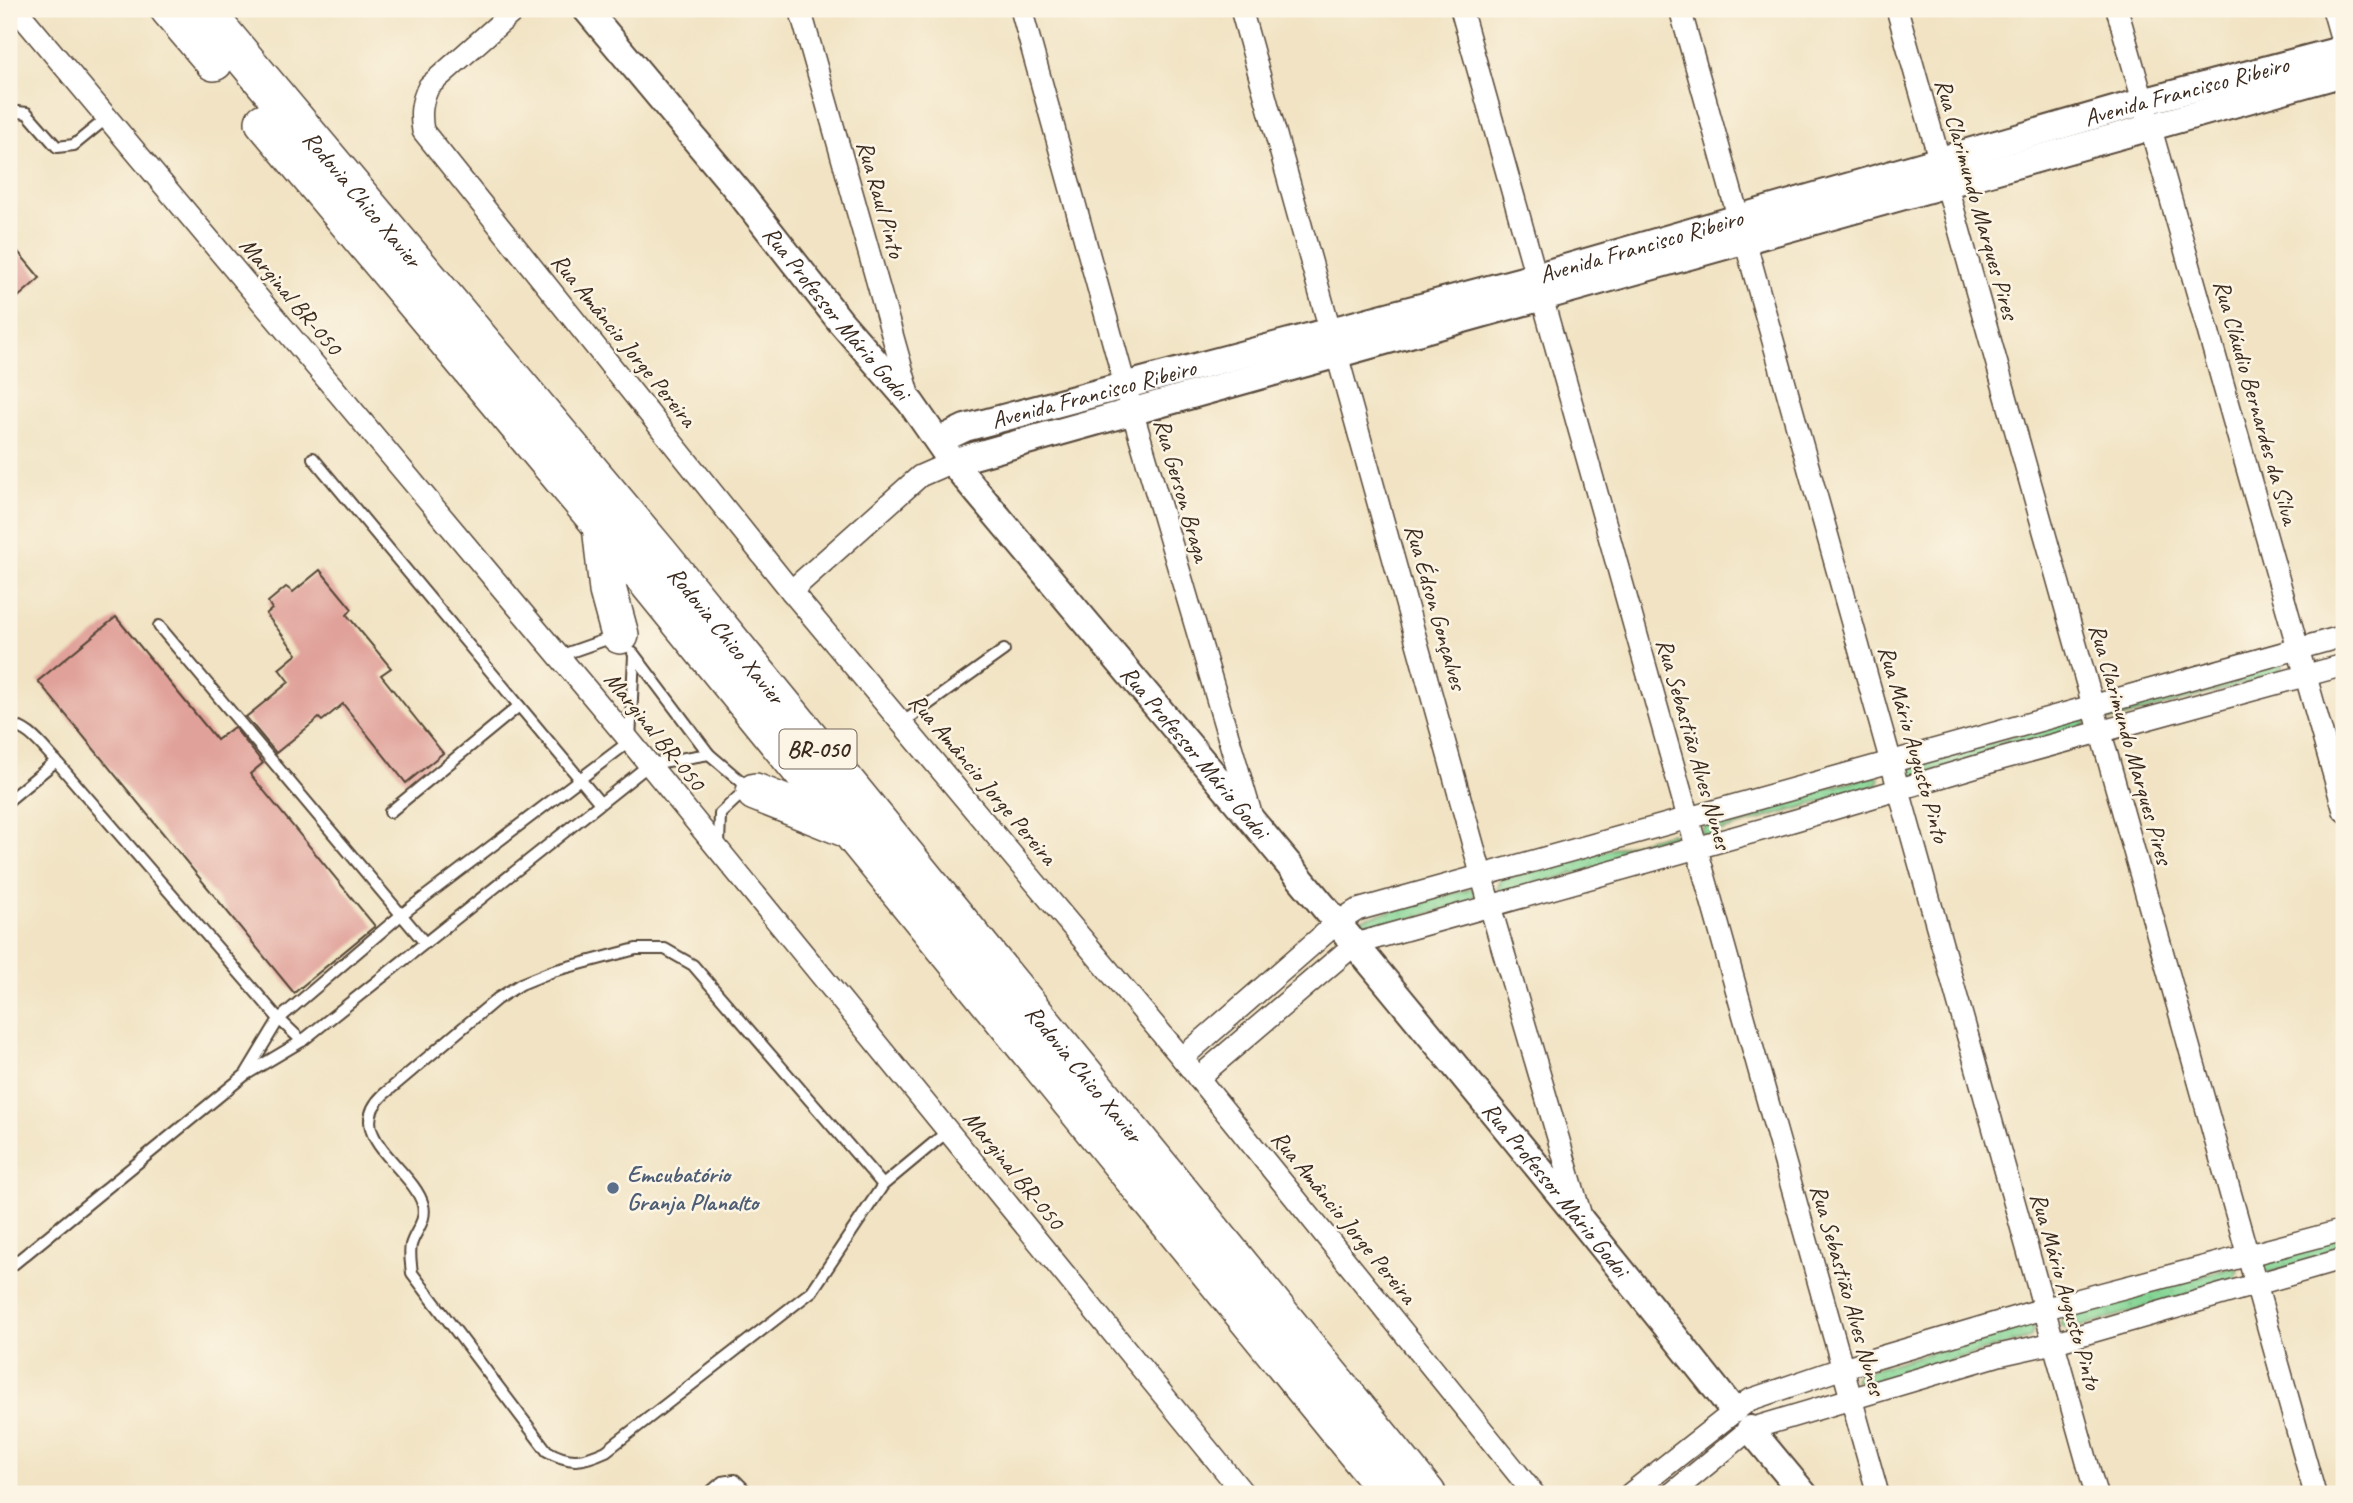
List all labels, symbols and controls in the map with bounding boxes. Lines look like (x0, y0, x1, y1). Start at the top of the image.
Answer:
street label: Avenida Francisco Ribeiro (2081, 49, 2293, 133)
street label: Rua Clarimundo Marques Pires (1928, 75, 2026, 325)
street label: Rodovia Chico Xavier (296, 125, 430, 275)
street label: Rua Raul Pinto (850, 137, 912, 262)
street label: Avenida Francisco Ribeiro (1536, 202, 1748, 290)
street label: Rua Professor Mário Godoi (756, 220, 918, 408)
street label: Marginal BR-050 (233, 231, 350, 363)
street label: Rua Amâncio Jorge Pereira (545, 247, 704, 434)
street label: Rua Cláudio Bernardes da Silva (2207, 276, 2306, 530)
street label: Avenida Francisco Ribeiro (988, 352, 1201, 435)
street label: Rua Gerson Braga (1147, 415, 1217, 567)
street label: Rua Édson Gonçalves (1398, 521, 1474, 695)
street label: Rodovia Chico Xavier (661, 560, 793, 712)
street label: Rua Clarimundo Marques Pires (2082, 620, 2180, 870)
street label: Rua Sebastião Alves Nunes (1650, 635, 1739, 855)
street label: Rua Mário Augusto Pinto (1872, 642, 1957, 847)
street label: Rua Professor Mário Godoi (1114, 659, 1277, 847)
street label: Marginal BR-050 (598, 665, 714, 798)
street label: Rua Amâncio Jorge Pereira (902, 687, 1064, 872)
road number: BR-050 (780, 730, 856, 768)
street label: Rodovia Chico Xavier (1019, 999, 1151, 1151)
street label: Rua Professor Mário Godoi (1476, 1096, 1637, 1285)
street label: Marginal BR-050 (957, 1104, 1073, 1237)
street label: Rua Amâncio Jorge Pereira (1265, 1124, 1424, 1311)
place label: Emcubatório Granja Planalto (627, 1159, 761, 1217)
marker: Emcubatório Granja Planalto (605, 1180, 621, 1196)
street label: Rua Sebastião Alves Nunes (1804, 1181, 1893, 1401)
street label: Rua Mário Augusto Pinto (2024, 1189, 2109, 1394)

